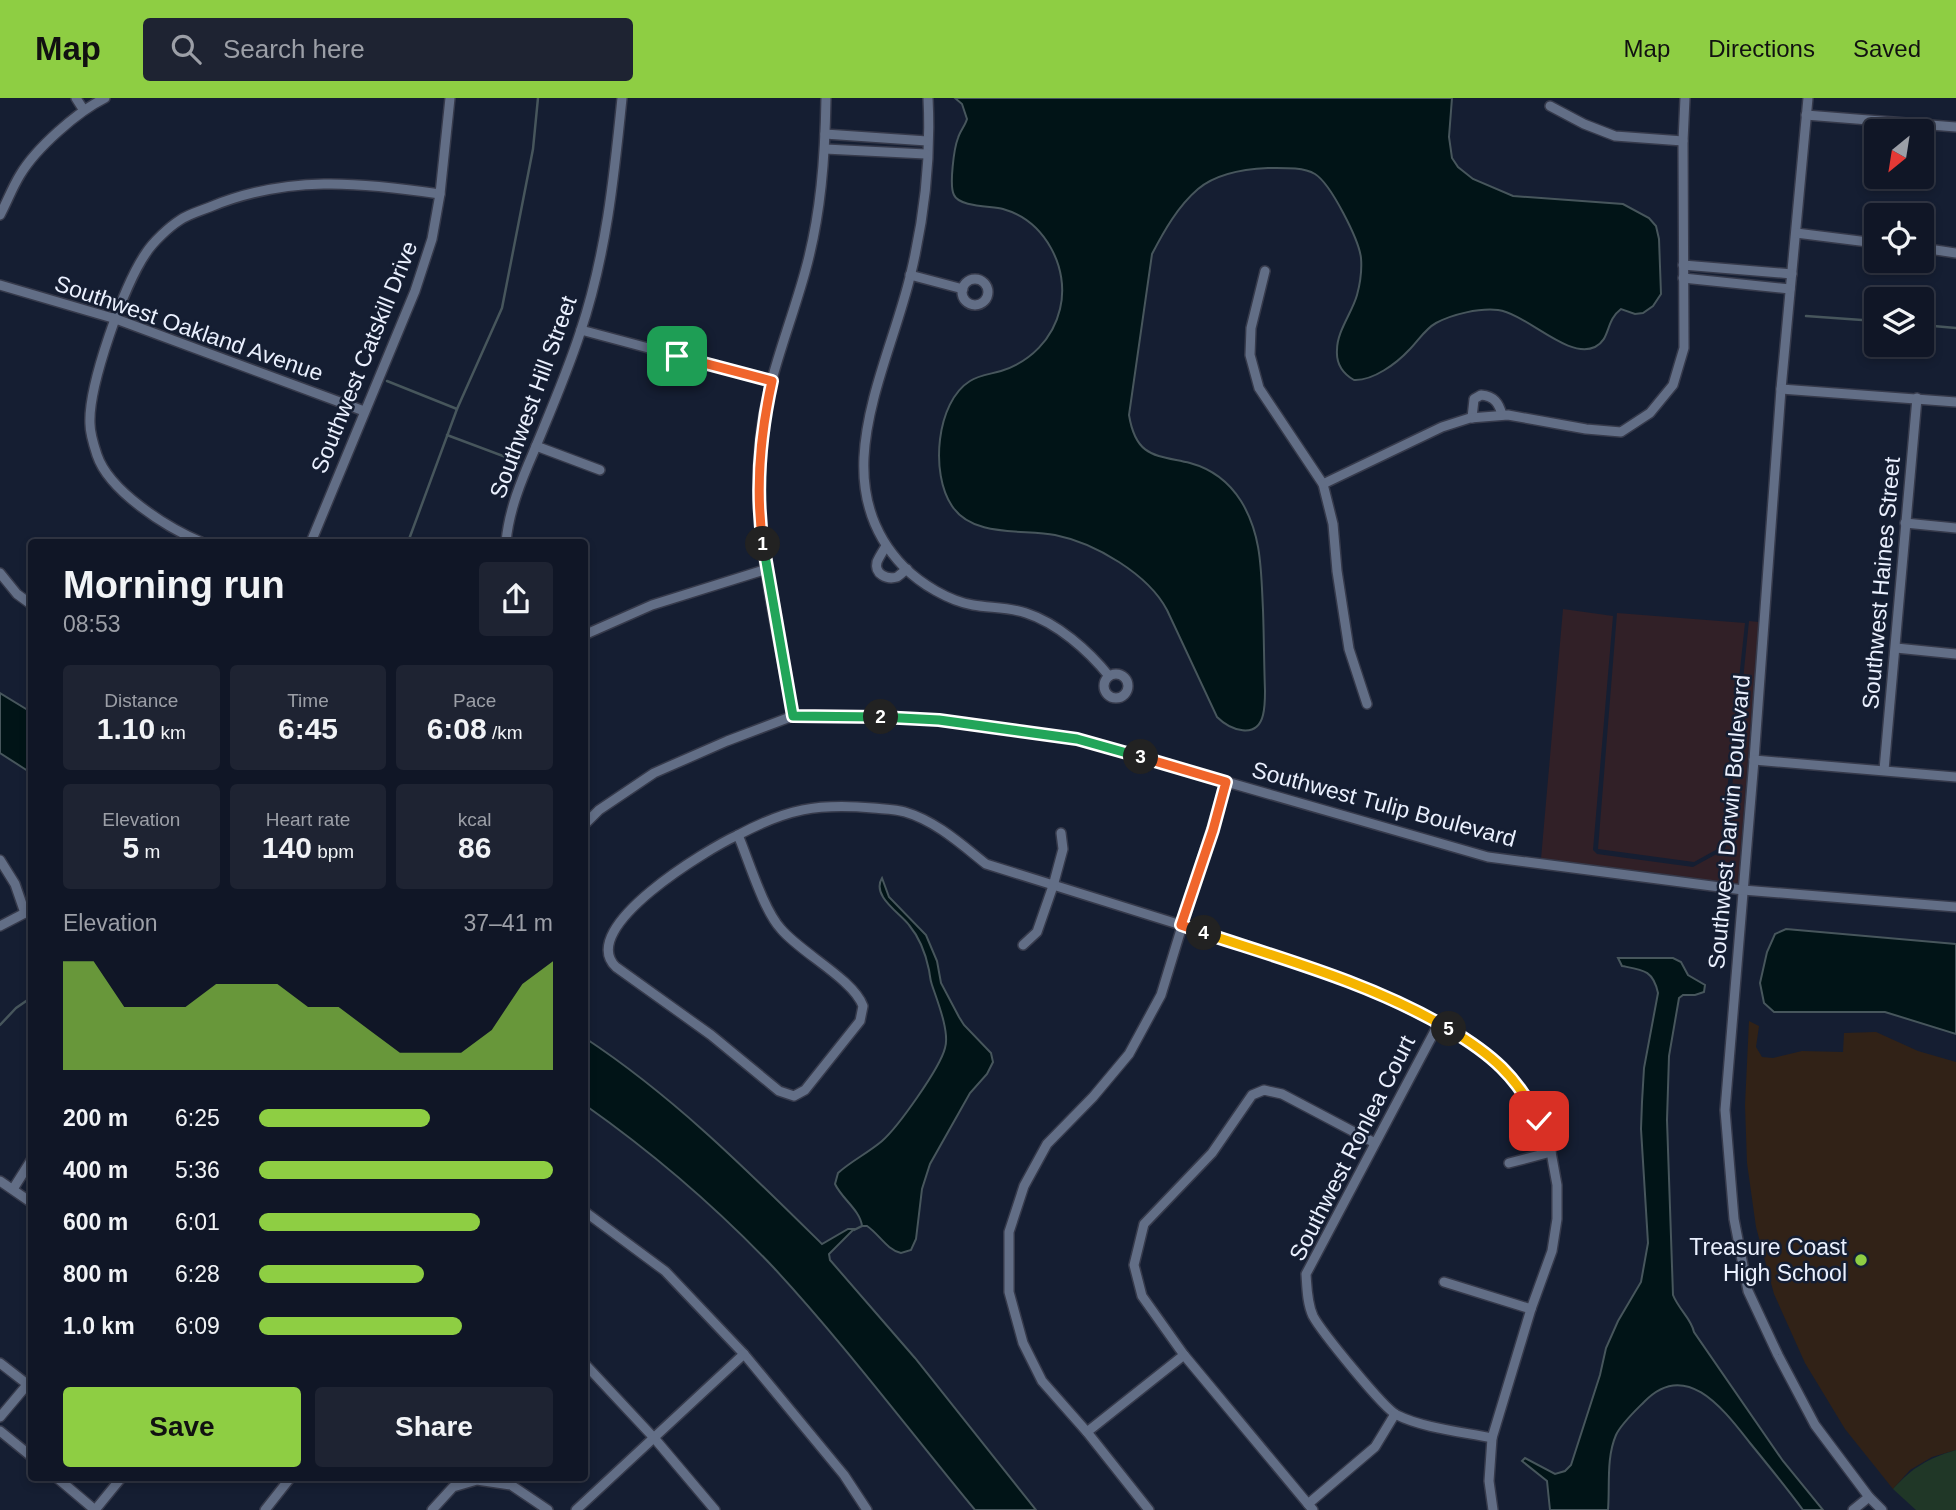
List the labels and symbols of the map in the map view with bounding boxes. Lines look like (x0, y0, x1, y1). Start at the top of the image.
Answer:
north arrow (1864, 119, 1934, 189)
street label: Southwest Catskill Drive (306, 237, 422, 477)
street label: Southwest Oakland Avenue (51, 270, 327, 386)
street label: Southwest Hill Street (484, 292, 582, 502)
pin (647, 326, 707, 386)
street label: Southwest Haines Street (1857, 455, 1905, 710)
pin: 1 (746, 526, 780, 562)
street label: Southwest Darwin Boulevard (1703, 674, 1755, 970)
pin: 2 (864, 700, 898, 734)
pin: 3 (1124, 740, 1158, 774)
street label: Southwest Tulip Boulevard (1249, 756, 1519, 852)
pin: 4 (1186, 916, 1222, 950)
pin: 5 (1432, 1012, 1466, 1046)
street label: Southwest Ronlea Court (1284, 1030, 1420, 1265)
pin (1509, 1091, 1569, 1151)
place label: Treasure Coast High School (1689, 1234, 1848, 1286)
marker: Treasure Coast High School (1853, 1252, 1869, 1268)

